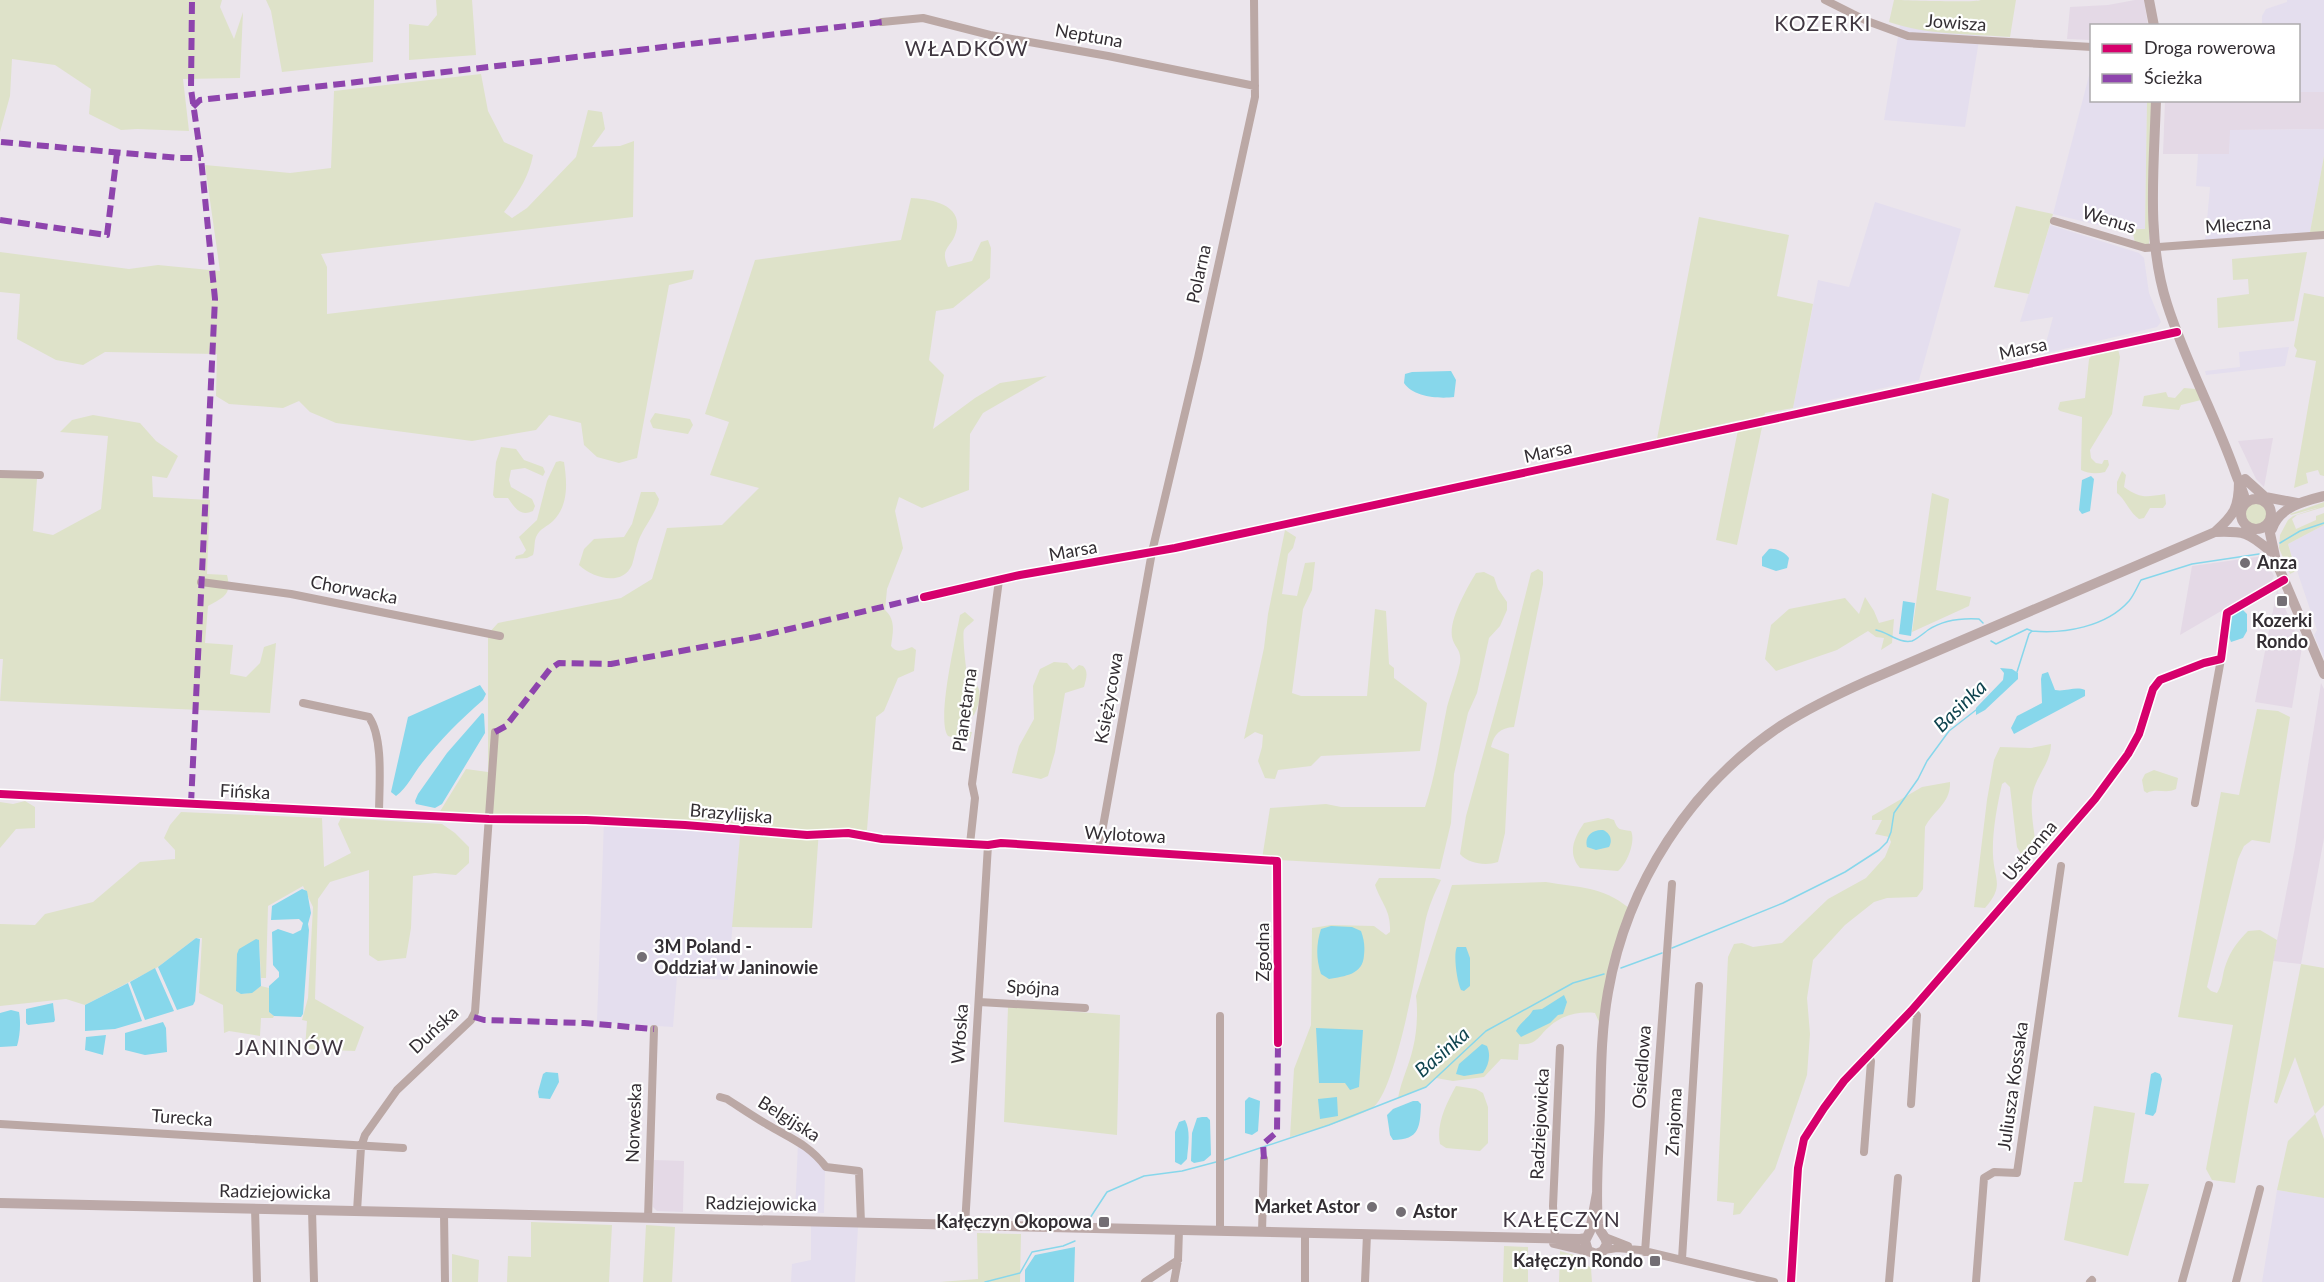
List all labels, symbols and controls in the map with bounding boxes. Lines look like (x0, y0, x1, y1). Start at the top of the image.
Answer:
street label: Jowisza (1925, 9, 1987, 35)
district label: KOZERKI (1774, 10, 1872, 35)
street label: Neptuna (1054, 18, 1125, 52)
legend (2090, 24, 2300, 102)
district label: WŁADKÓW (905, 35, 1029, 60)
text: Droga rowerowa (2144, 36, 2276, 58)
text: Ścieżka (2144, 66, 2202, 88)
street label: Wenus (2080, 200, 2139, 238)
street label: Mleczna (2204, 211, 2272, 237)
street label: Polarna (1181, 243, 1215, 305)
street label: Marsa (1997, 332, 2049, 364)
street label: Marsa (1522, 435, 1574, 467)
street label: Marsa (1047, 535, 1099, 565)
place label: Anza (2256, 551, 2297, 573)
marker: Anza (2238, 556, 2252, 570)
street label: Chorwacka (309, 570, 400, 608)
marker: Kozerki Rondo (2275, 594, 2289, 608)
place label: Kozerki Rondo (2252, 609, 2312, 652)
street label: Księżycowa (1089, 651, 1127, 745)
street label: Planetarna (947, 667, 981, 753)
water label: Basinka (1928, 674, 1991, 736)
street label: Fińska (219, 779, 271, 803)
street label: Brazylijska (689, 798, 773, 828)
street label: Ustronna (1998, 816, 2061, 885)
street label: Wylotowa (1084, 821, 1166, 847)
street label: Zgodna (1251, 922, 1273, 982)
place label: 3M Poland - Oddział w Janinowie (654, 935, 819, 978)
marker: 3M Poland - Oddział w Janinowie (635, 950, 649, 964)
street label: Spójna (1006, 975, 1060, 999)
street label: Duńska (404, 1001, 463, 1058)
street label: Włoska (946, 1003, 972, 1065)
street label: Juliusza Kossaka (1992, 1020, 2032, 1152)
water label: Basinka (1409, 1021, 1474, 1081)
street label: Osiedlowa (1627, 1025, 1655, 1109)
district label: JANINÓW (235, 1034, 345, 1059)
street label: Radziejowicka (1525, 1068, 1553, 1180)
street label: Norweska (621, 1083, 645, 1163)
street label: Znajoma (1660, 1087, 1686, 1156)
street label: Belgijska (754, 1091, 825, 1146)
street label: Turecka (151, 1104, 213, 1130)
street label: Radziejowicka (219, 1179, 331, 1203)
street label: Radziejowicka (705, 1191, 817, 1215)
place label: Market Astor (1254, 1195, 1360, 1217)
marker: Market Astor (1365, 1200, 1379, 1214)
place label: Astor (1412, 1200, 1457, 1222)
marker: Astor (1394, 1205, 1408, 1219)
district label: KAŁĘCZYN (1503, 1206, 1621, 1231)
place label: Kałęczyn Okopowa (936, 1210, 1092, 1232)
marker: Kałęczyn Okopowa (1097, 1215, 1111, 1229)
place label: Kałęczyn Rondo (1513, 1249, 1643, 1271)
marker: Kałęczyn Rondo (1648, 1254, 1662, 1268)

